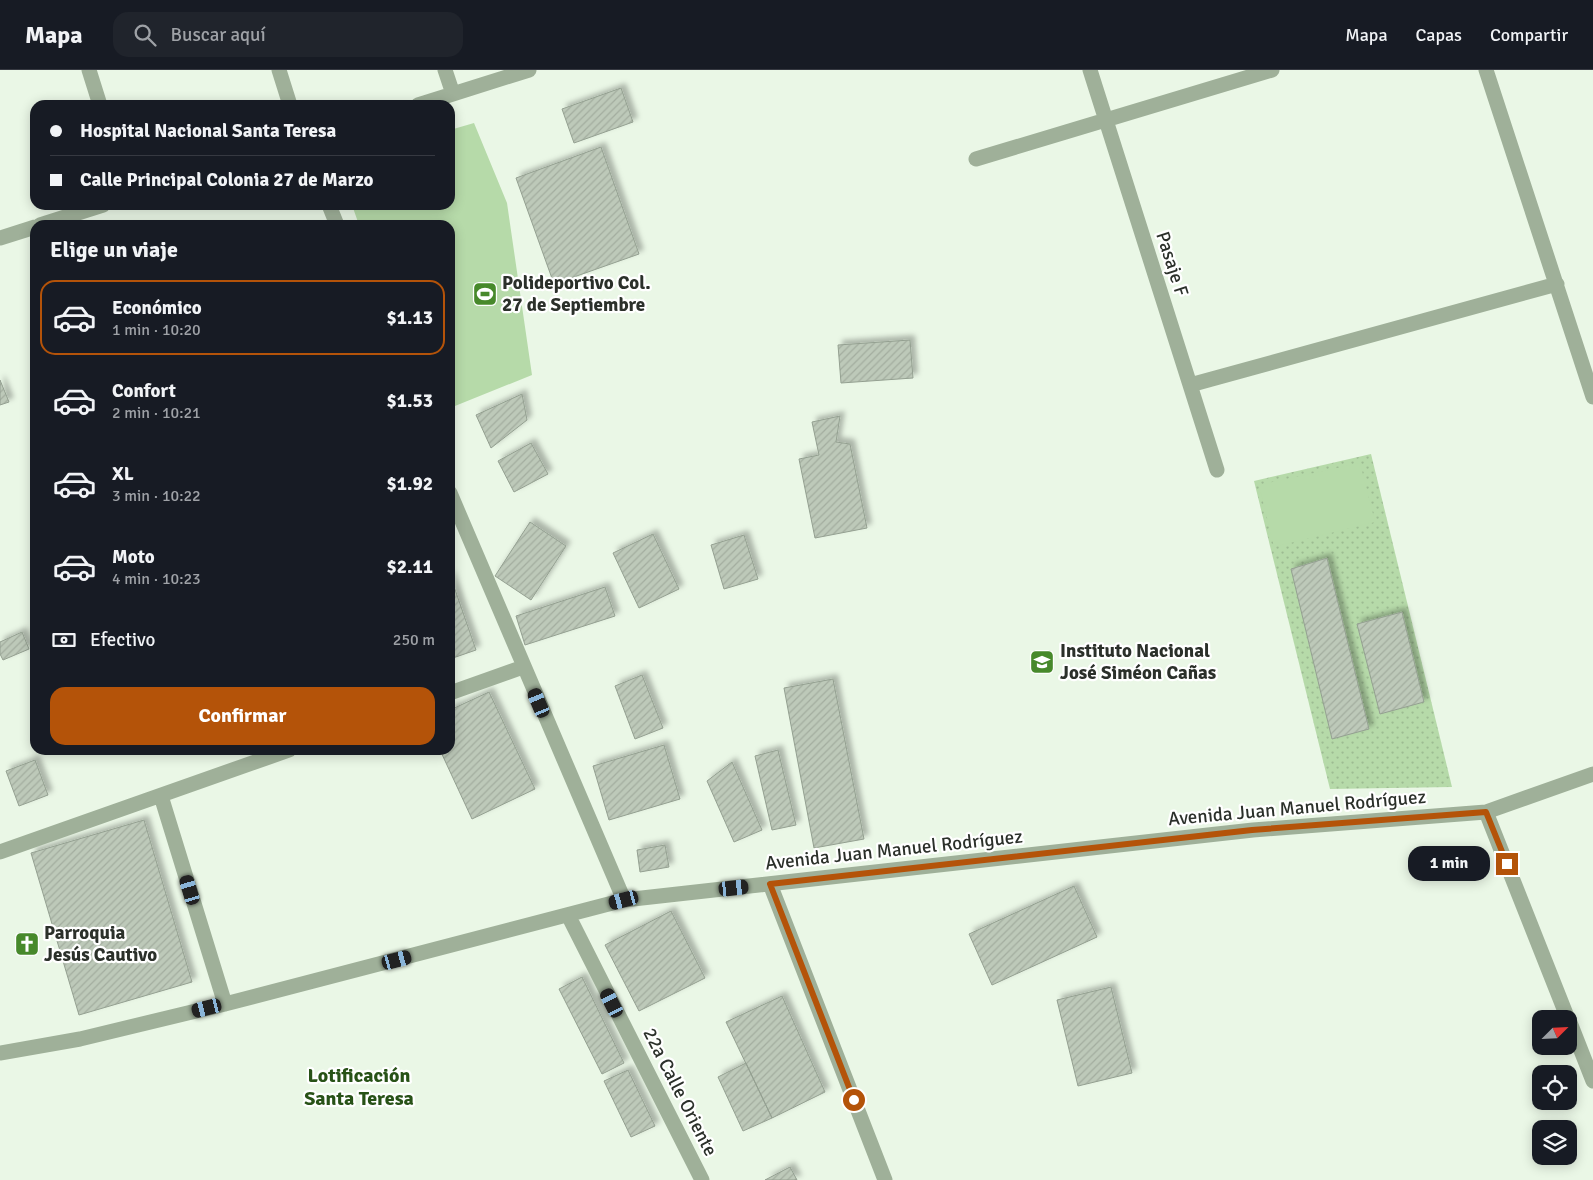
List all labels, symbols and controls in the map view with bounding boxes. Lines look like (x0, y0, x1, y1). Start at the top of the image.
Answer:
search box (113, 12, 463, 57)
text: Mapa (25, 20, 83, 50)
icon: search (131, 21, 159, 49)
text: Buscar aquí (171, 23, 266, 47)
text: Mapa (1345, 24, 1388, 46)
text: Capas (1416, 24, 1462, 46)
text: Compartir (1490, 24, 1568, 46)
text: Hospital Nacional Santa Teresa (80, 119, 336, 143)
text: Calle Principal Colonia 27 de Marzo (80, 168, 373, 192)
street label: Pasaje F (1150, 228, 1194, 300)
text: Elige un viaje (50, 236, 178, 263)
place label: Polideportivo Col. 27 de Septiembre (502, 271, 651, 317)
sports icon: Polideportivo Col. 27 de Septiembre (472, 281, 498, 307)
icon: car (52, 295, 97, 340)
text: Económico (112, 296, 202, 320)
text: $1.13 (387, 306, 433, 330)
text: 1 min · 10:20 (112, 320, 201, 340)
icon: car (52, 378, 97, 423)
text: Confort (112, 379, 176, 403)
text: $1.53 (387, 389, 433, 413)
text: 2 min · 10:21 (112, 403, 201, 423)
icon: car (52, 461, 97, 506)
text: XL (112, 462, 134, 486)
text: $1.92 (387, 472, 433, 496)
text: 3 min · 10:22 (112, 486, 201, 506)
icon: car (52, 544, 97, 589)
text: Moto (112, 545, 155, 569)
text: $2.11 (387, 555, 433, 579)
text: 4 min · 10:23 (112, 569, 201, 589)
icon: cash (50, 626, 78, 654)
text: Efectivo (90, 628, 155, 652)
text: 250 m (393, 630, 435, 650)
place label: Instituto Nacional José Siméon Cañas (1060, 639, 1216, 685)
school or university icon: Instituto Nacional José Siméon Cañas (1029, 649, 1055, 675)
car (526, 686, 551, 720)
button: Confirmar (50, 687, 435, 745)
street label: Avenida Juan Manuel Rodríguez (1167, 785, 1427, 831)
street label: Avenida Juan Manuel Rodríguez (764, 825, 1024, 875)
callout: 1 min (1407, 846, 1490, 882)
text: 1 min (1430, 853, 1468, 873)
route end (1496, 853, 1518, 875)
car (178, 873, 201, 907)
car (718, 879, 749, 897)
car (607, 889, 640, 911)
place label: Parroquia Jesús Cautivo (44, 921, 157, 967)
church icon: Parroquia Jesús Cautivo (14, 931, 40, 957)
car (380, 949, 413, 971)
car (598, 986, 625, 1020)
car (190, 997, 223, 1019)
north arrow (1532, 1010, 1578, 1055)
map controls (1532, 1010, 1577, 1165)
street label: 22a Calle Oriente (637, 1024, 723, 1160)
district label: Lotificación Santa Teresa (304, 1063, 414, 1111)
button: locate (1532, 1065, 1577, 1110)
route start (843, 1089, 865, 1111)
button: layers (1532, 1120, 1577, 1165)

